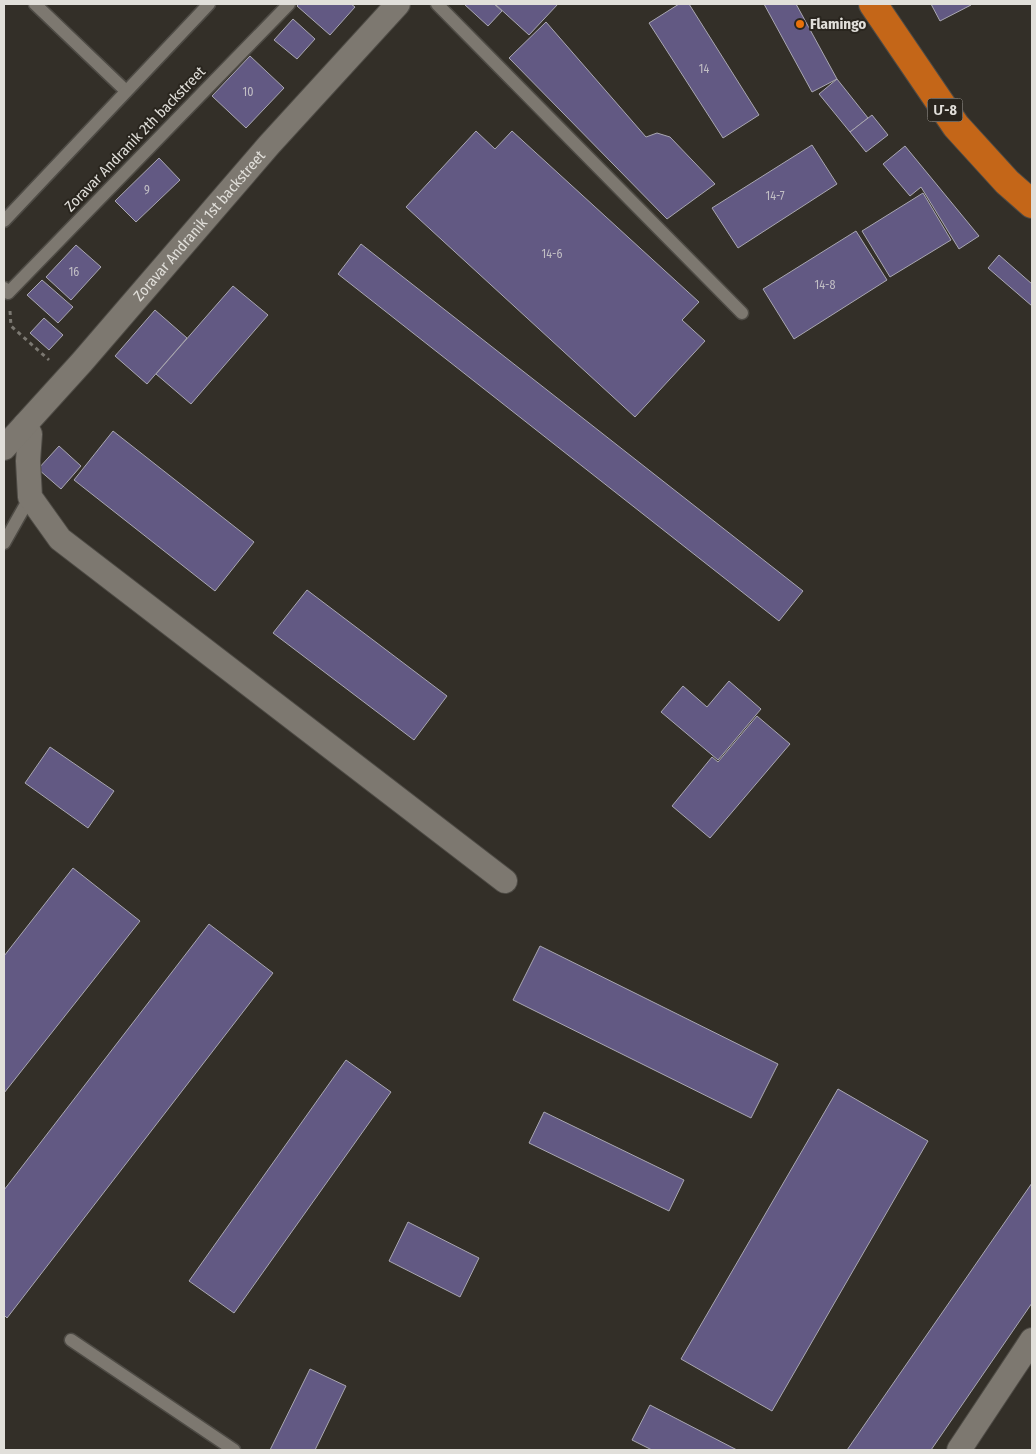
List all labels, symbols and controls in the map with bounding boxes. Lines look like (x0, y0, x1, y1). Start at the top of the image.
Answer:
place label: Flamingo (810, 15, 866, 33)
marker: Flamingo (794, 18, 806, 30)
house number: 14 (699, 62, 709, 76)
street label: Zoravar Andranik 2th backstreet (61, 63, 209, 215)
house number: 10 (243, 85, 253, 99)
road number: Մ-8 (928, 98, 962, 122)
street label: Zoravar Andranik 1st backstreet (130, 147, 269, 305)
house number: 9 (144, 183, 150, 197)
house number: 14-7 (765, 189, 785, 203)
house number: 14-6 (542, 247, 562, 261)
house number: 16 (69, 265, 79, 279)
house number: 14-8 (815, 278, 835, 292)

